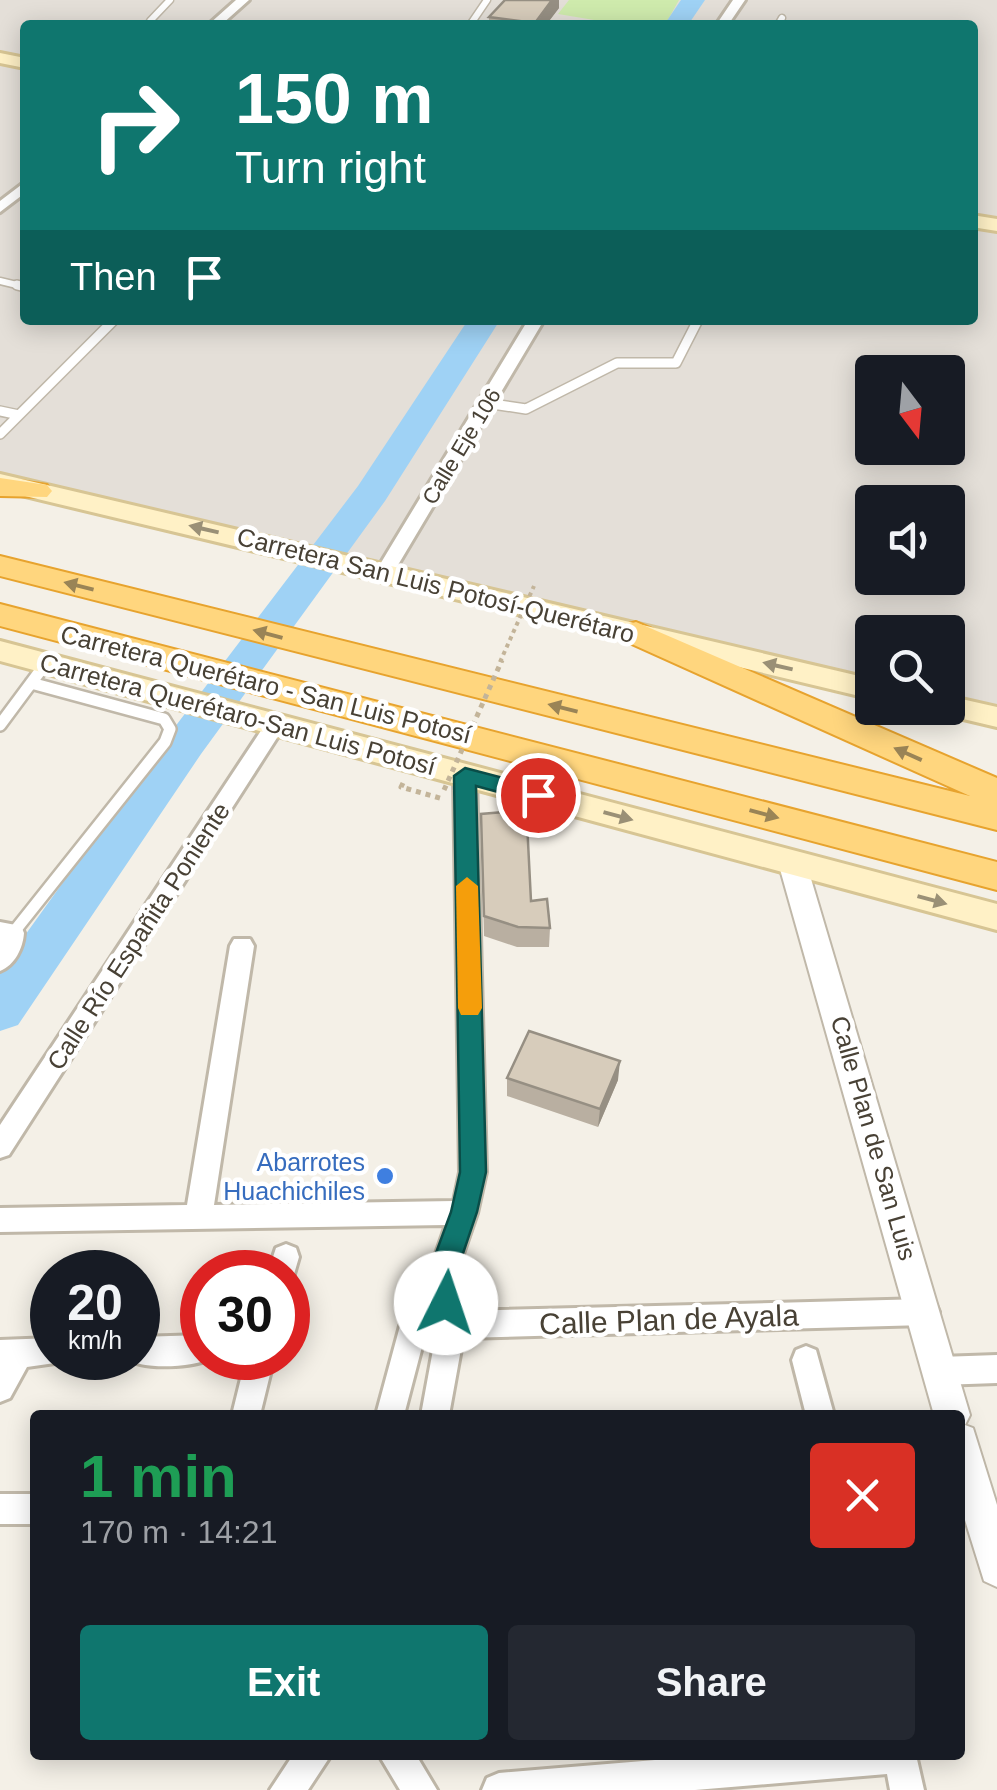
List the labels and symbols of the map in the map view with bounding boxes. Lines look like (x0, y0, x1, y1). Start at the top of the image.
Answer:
north arrow (855, 355, 965, 465)
street label: Calle Eje 106 (417, 384, 506, 509)
one-way arrow (188, 521, 219, 536)
street label: Carretera San Luis Potosí-Querétaro (234, 522, 638, 648)
one-way arrow (63, 577, 94, 593)
street label: Carretera Querétaro - San Luis Potosí (58, 619, 474, 749)
one-way arrow (252, 625, 283, 641)
street label: Carretera Querétaro-San Luis Potosí (37, 648, 439, 780)
one-way arrow (762, 658, 793, 673)
one-way arrow (547, 700, 578, 715)
one-way arrow (893, 746, 923, 762)
pin (496, 753, 581, 838)
street label: Calle Río Españita Poniente (41, 797, 235, 1075)
one-way arrow (749, 806, 780, 822)
one-way arrow (603, 809, 634, 825)
one-way arrow (917, 892, 948, 908)
street label: Calle Plan de San Luis (826, 1013, 922, 1263)
place label: Abarrotes Huachichiles (223, 1148, 365, 1205)
marker: Abarrotes Huachichiles (374, 1165, 396, 1187)
speed limit sign: 30 (180, 1250, 310, 1380)
position arrow (394, 1251, 498, 1355)
street label: Calle Plan de Ayala (539, 1298, 800, 1341)

